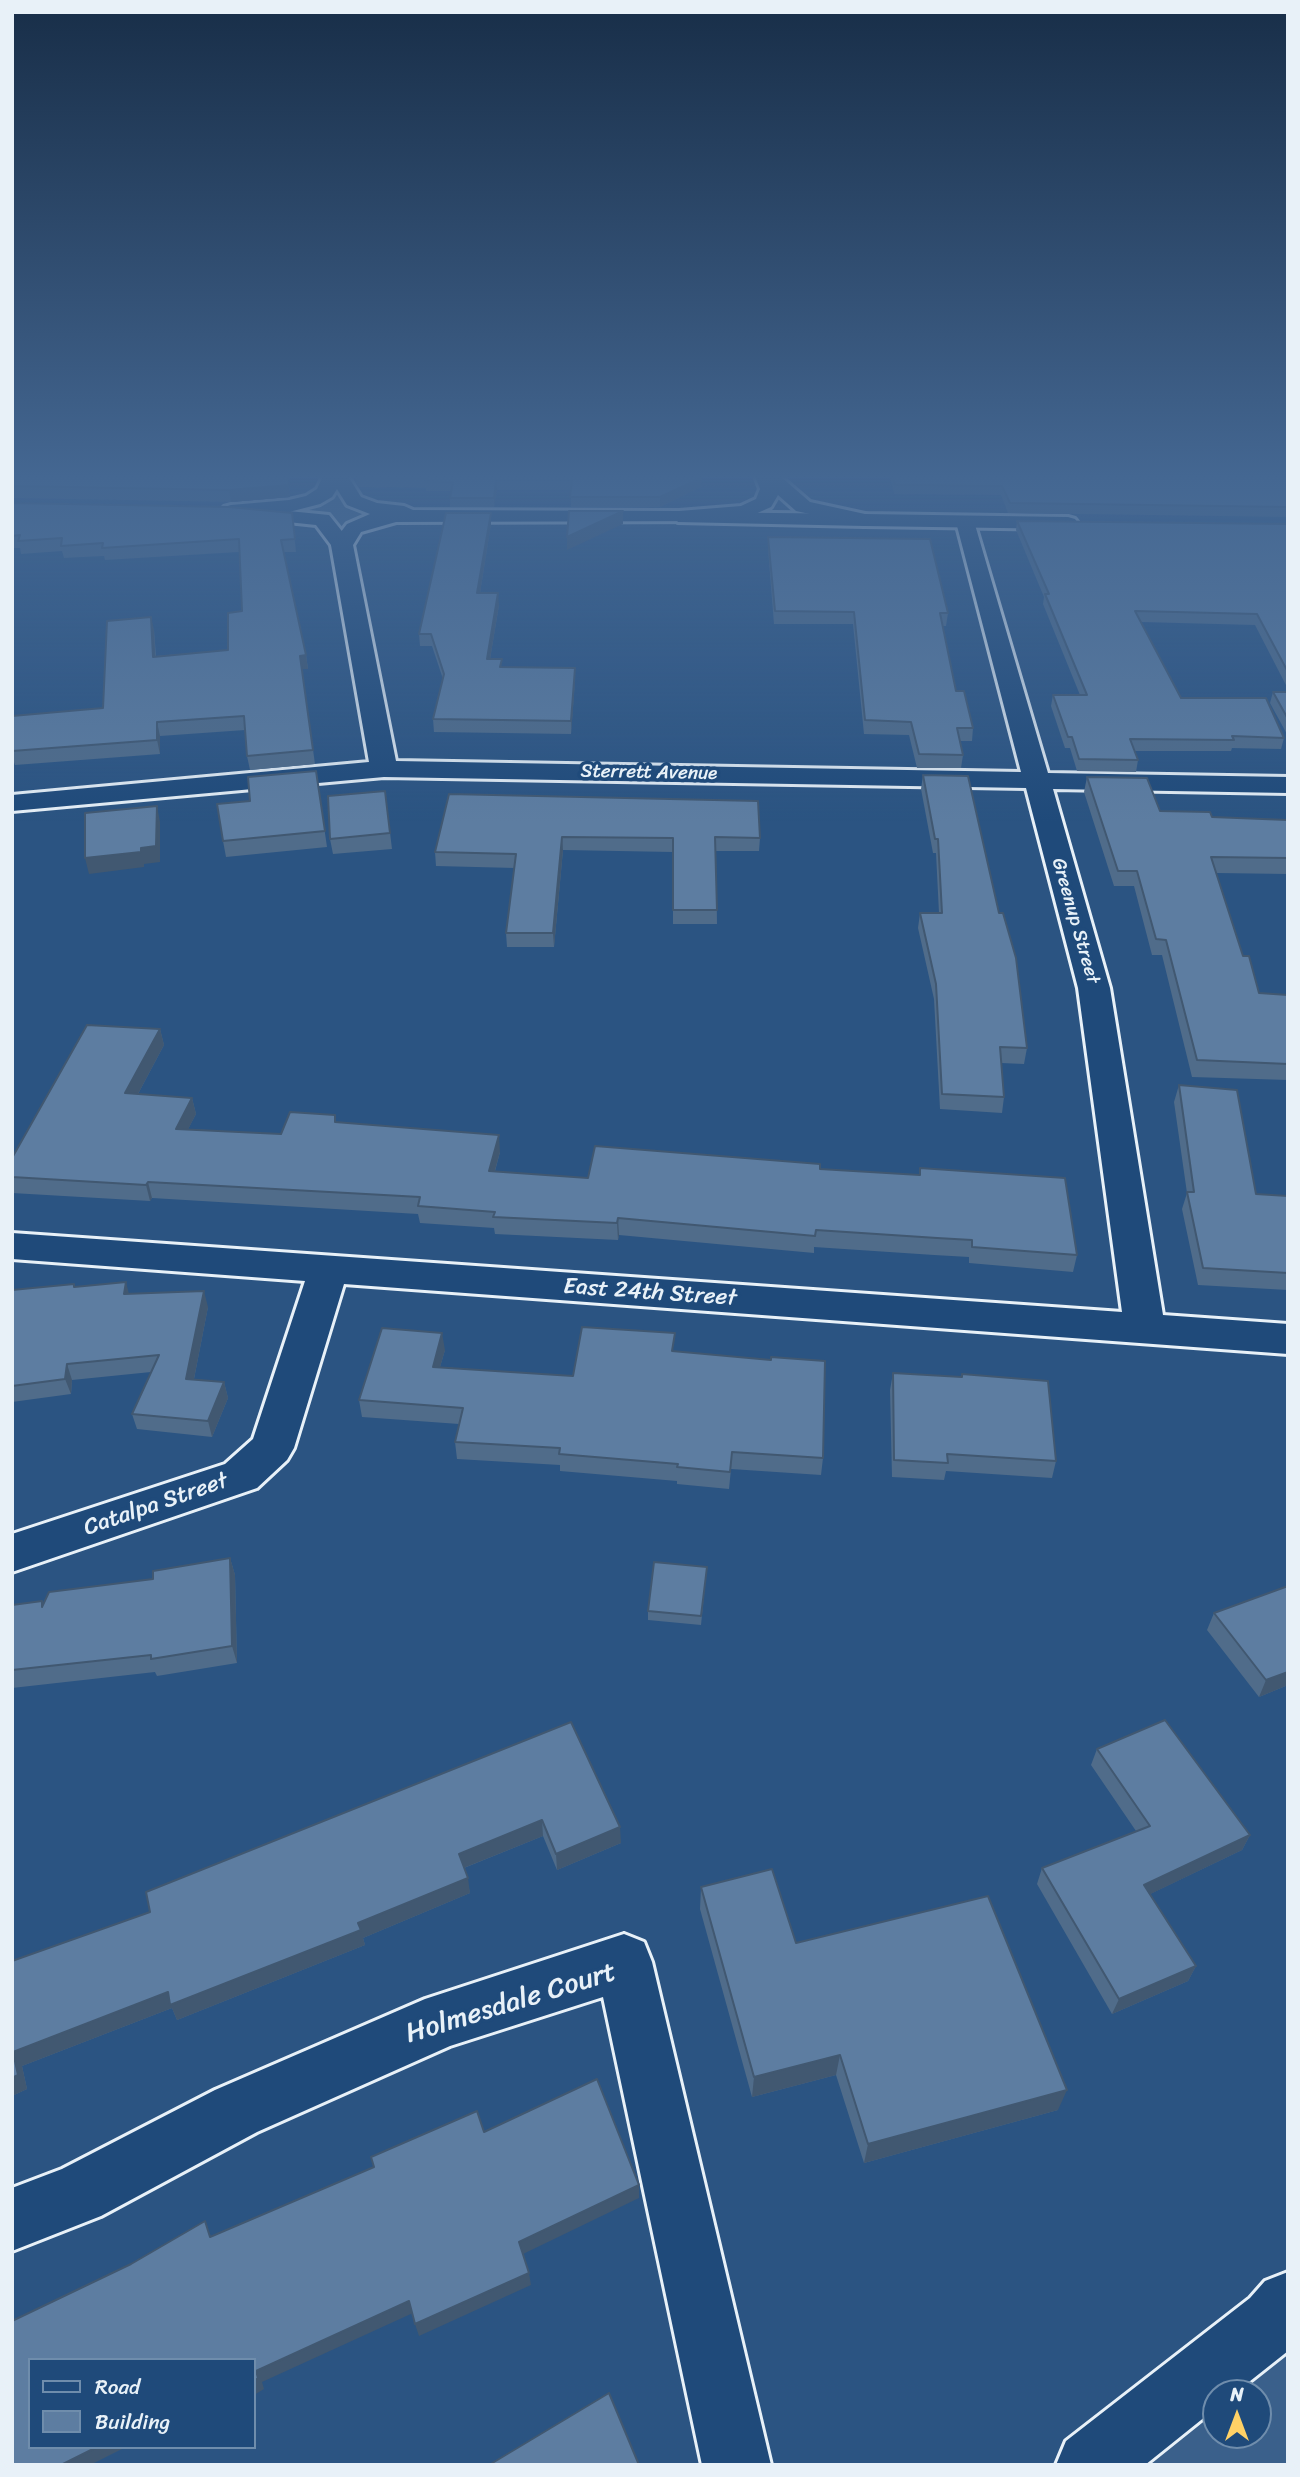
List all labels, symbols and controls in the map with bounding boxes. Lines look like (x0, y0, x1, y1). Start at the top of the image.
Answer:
street label: Sterrett Avenue (580, 760, 718, 786)
street label: Greenup Street (1046, 855, 1104, 987)
street label: East 24th Street (563, 1273, 737, 1313)
street label: Catalpa Street (80, 1467, 232, 1543)
street label: Holmesdale Court (402, 1956, 620, 2052)
legend (28, 2358, 256, 2449)
text: Road (95, 2368, 140, 2406)
text: N (1230, 2378, 1244, 2411)
north arrow (1202, 2379, 1272, 2449)
text: Building (95, 2403, 170, 2441)

